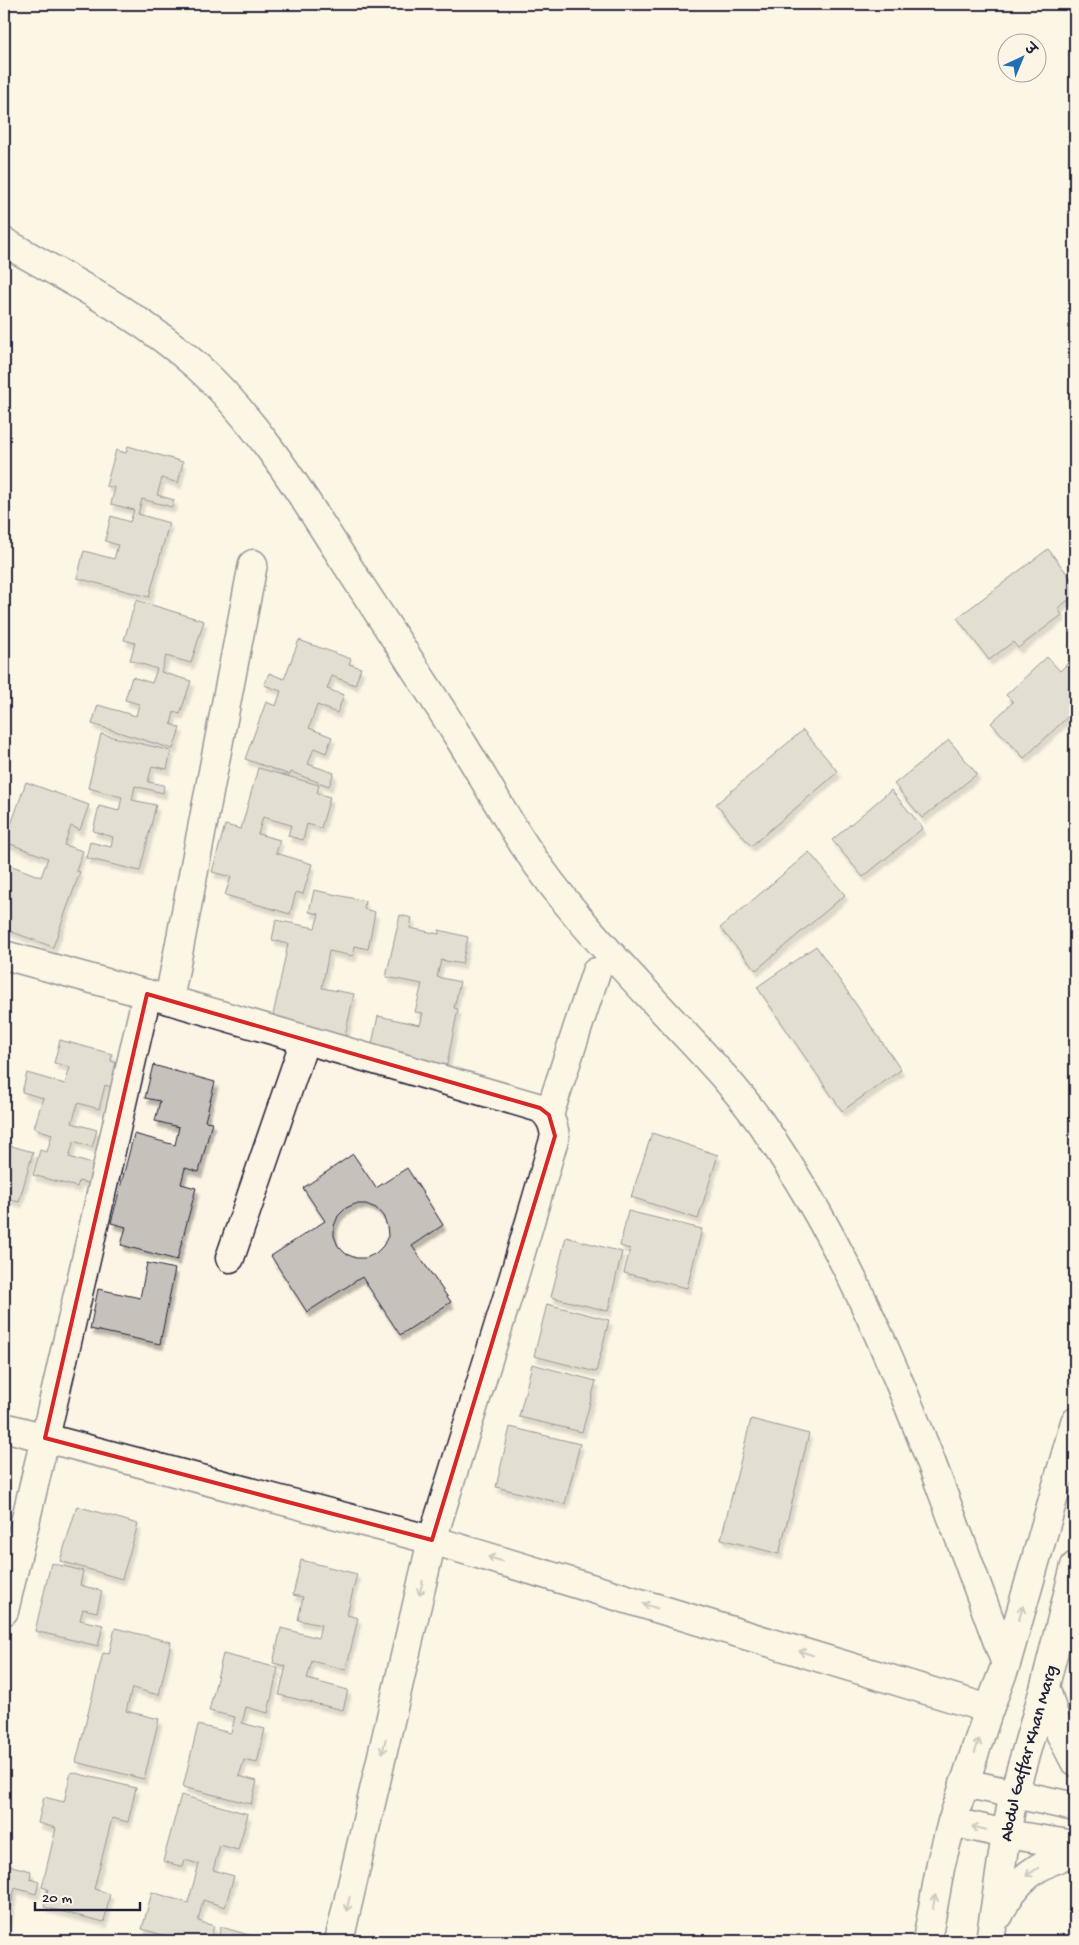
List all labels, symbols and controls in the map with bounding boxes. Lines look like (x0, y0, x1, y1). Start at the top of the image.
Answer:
north arrow (996, 32, 1046, 82)
text: उ (1019, 40, 1040, 61)
one-way arrow (487, 1554, 503, 1564)
one-way arrow (416, 1579, 425, 1595)
one-way arrow (643, 1601, 659, 1611)
one-way arrow (1016, 1605, 1026, 1621)
one-way arrow (798, 1648, 814, 1658)
street label: Abdul Gaffar Khan Marg (997, 1663, 1063, 1843)
one-way arrow (379, 1737, 388, 1753)
one-way arrow (972, 1738, 982, 1754)
one-way arrow (971, 1823, 987, 1832)
one-way arrow (1025, 1867, 1039, 1877)
scale bar (35, 1880, 140, 1912)
text: 20 m (42, 1890, 72, 1908)
one-way arrow (929, 1895, 939, 1911)
one-way arrow (343, 1896, 352, 1912)

